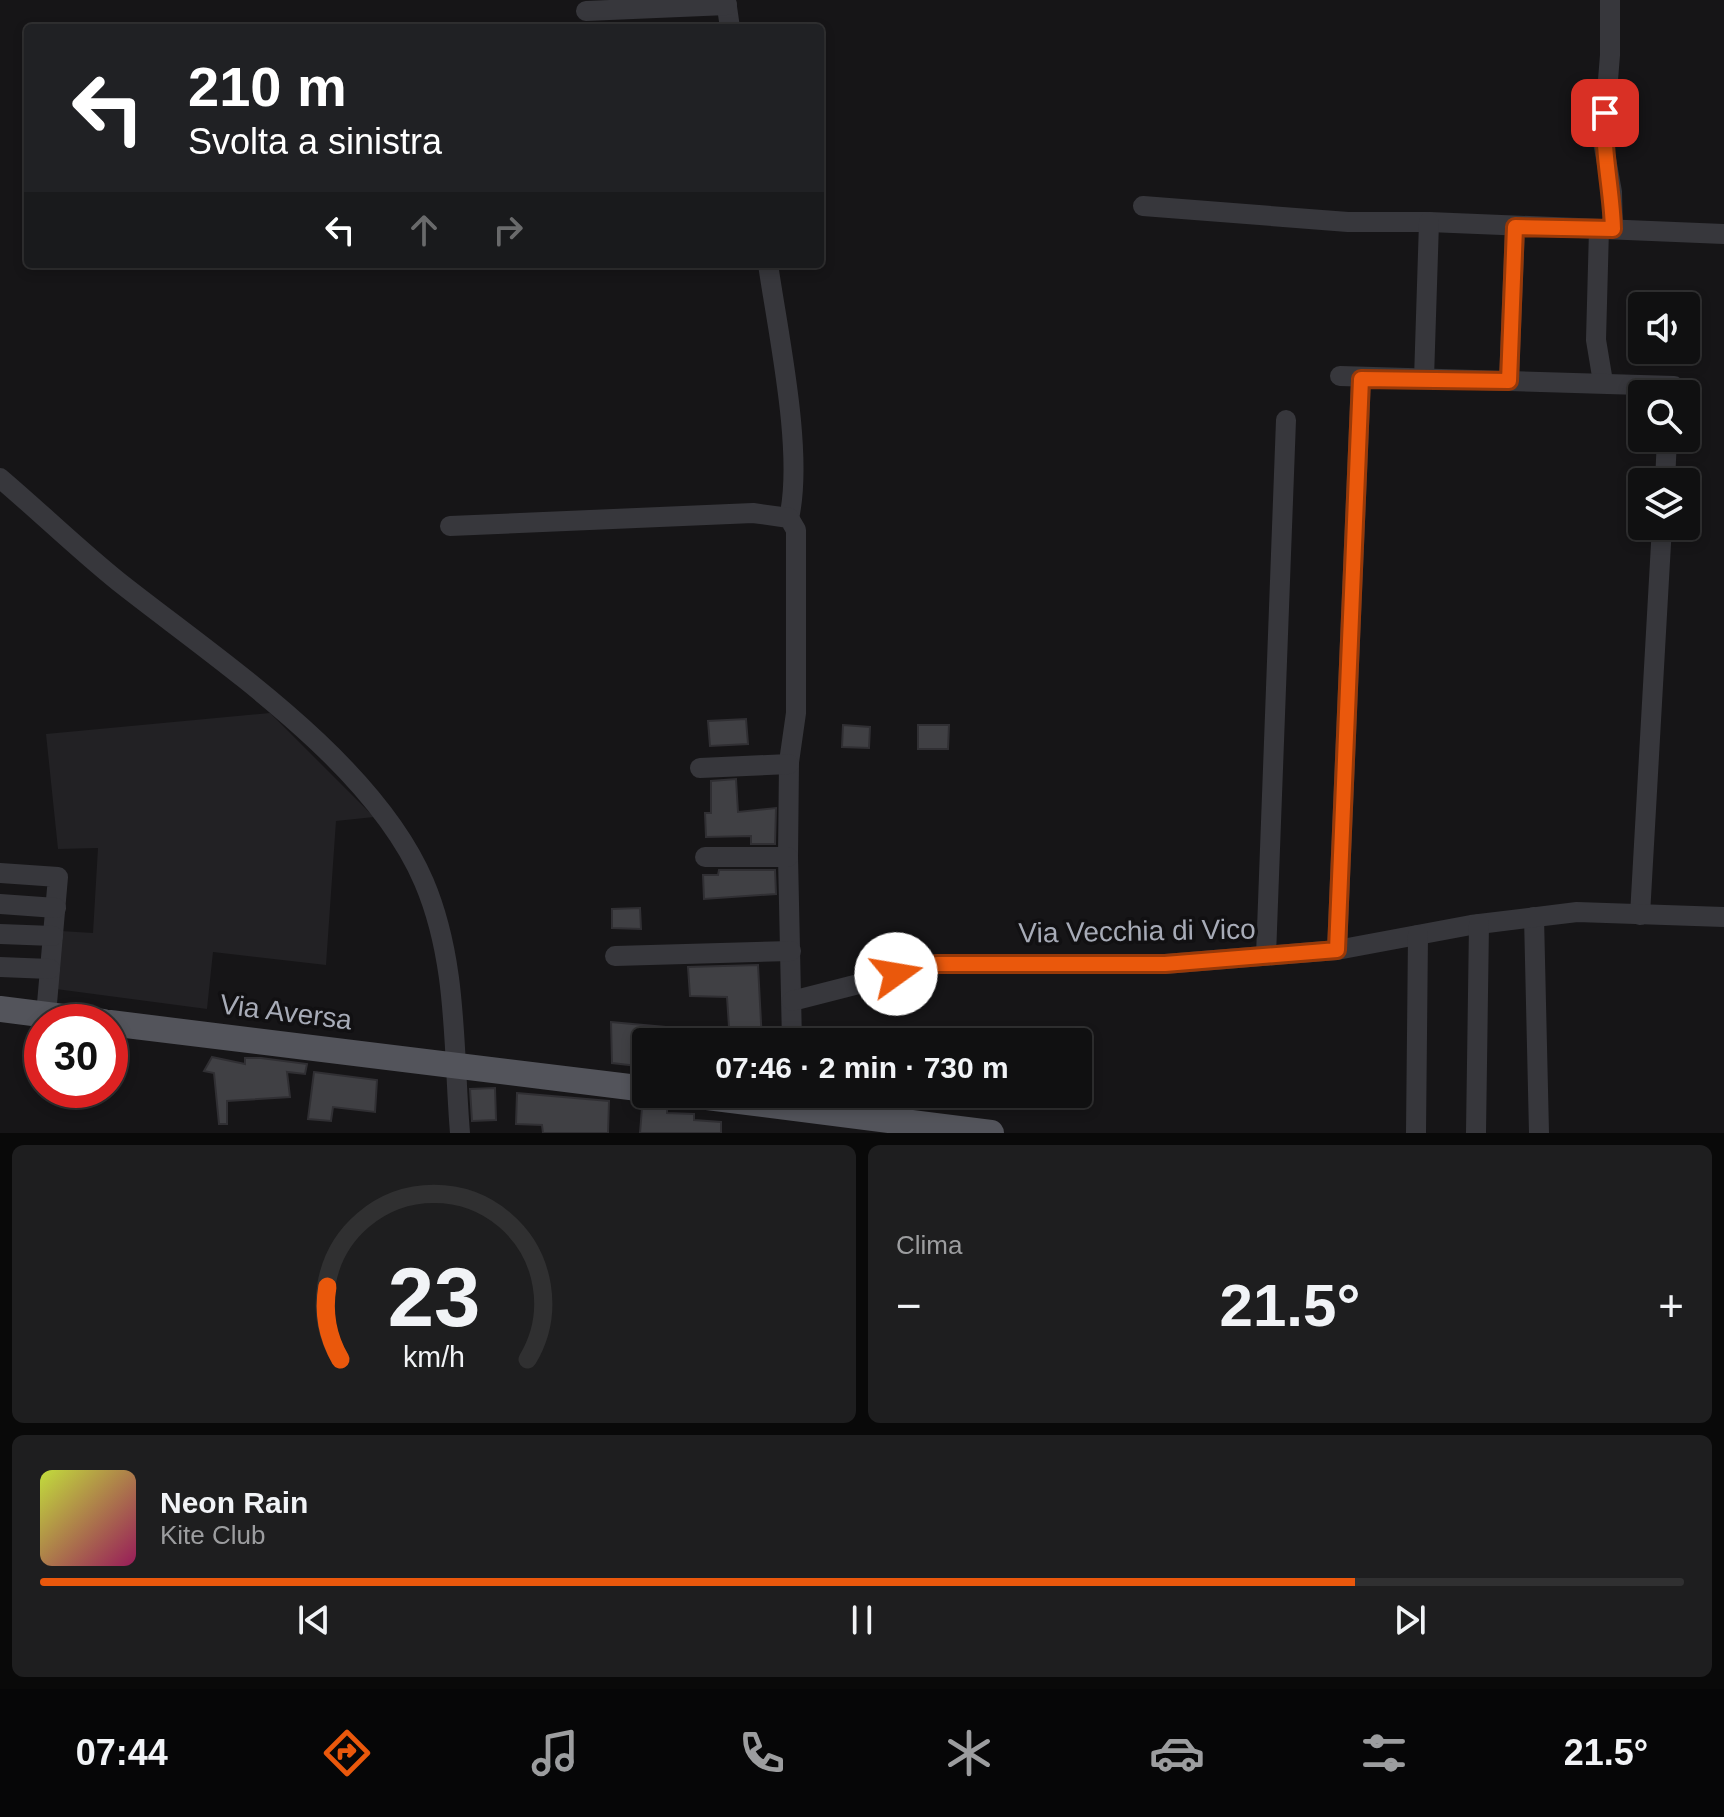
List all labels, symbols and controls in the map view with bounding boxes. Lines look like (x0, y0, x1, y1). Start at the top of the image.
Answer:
text: 210 m (188, 55, 347, 118)
icon: left (56, 56, 160, 160)
pin (1571, 79, 1639, 147)
icon: arrive (1583, 91, 1627, 135)
text: Svolta a sinistra (188, 121, 442, 162)
icon: left (318, 208, 362, 252)
icon: ahead (402, 208, 446, 252)
icon: right (486, 208, 530, 252)
map controls (1628, 292, 1700, 540)
button: sound (1628, 292, 1700, 364)
button: search (1628, 380, 1700, 452)
button: layers (1628, 468, 1700, 540)
street label: Via Vecchia di Vico (1018, 913, 1256, 949)
position arrow (854, 932, 938, 1016)
street label: Via Aversa (218, 989, 354, 1036)
speed limit sign: 30 (24, 1004, 128, 1108)
text: 07:46 · 2 min · 730 m (715, 1051, 1009, 1084)
text: Clima (896, 1230, 962, 1260)
text: 23 (388, 1251, 480, 1344)
text: 21.5° (1220, 1272, 1360, 1339)
text: − (896, 1281, 922, 1330)
text: + (1658, 1281, 1684, 1330)
text: km/h (403, 1341, 465, 1373)
text: Neon Rain (160, 1486, 308, 1519)
text: Kite Club (160, 1520, 266, 1550)
icon: previous (292, 1598, 336, 1642)
icon: pause (840, 1598, 884, 1642)
icon: next (1388, 1598, 1432, 1642)
icon: directions (319, 1725, 375, 1781)
icon: music (527, 1725, 583, 1781)
icon: phone (734, 1725, 790, 1781)
icon: climate (941, 1725, 997, 1781)
icon: car (1149, 1725, 1205, 1781)
icon: filters (1356, 1725, 1412, 1781)
text: 07:44 (76, 1732, 168, 1773)
text: 21.5° (1564, 1732, 1648, 1773)

